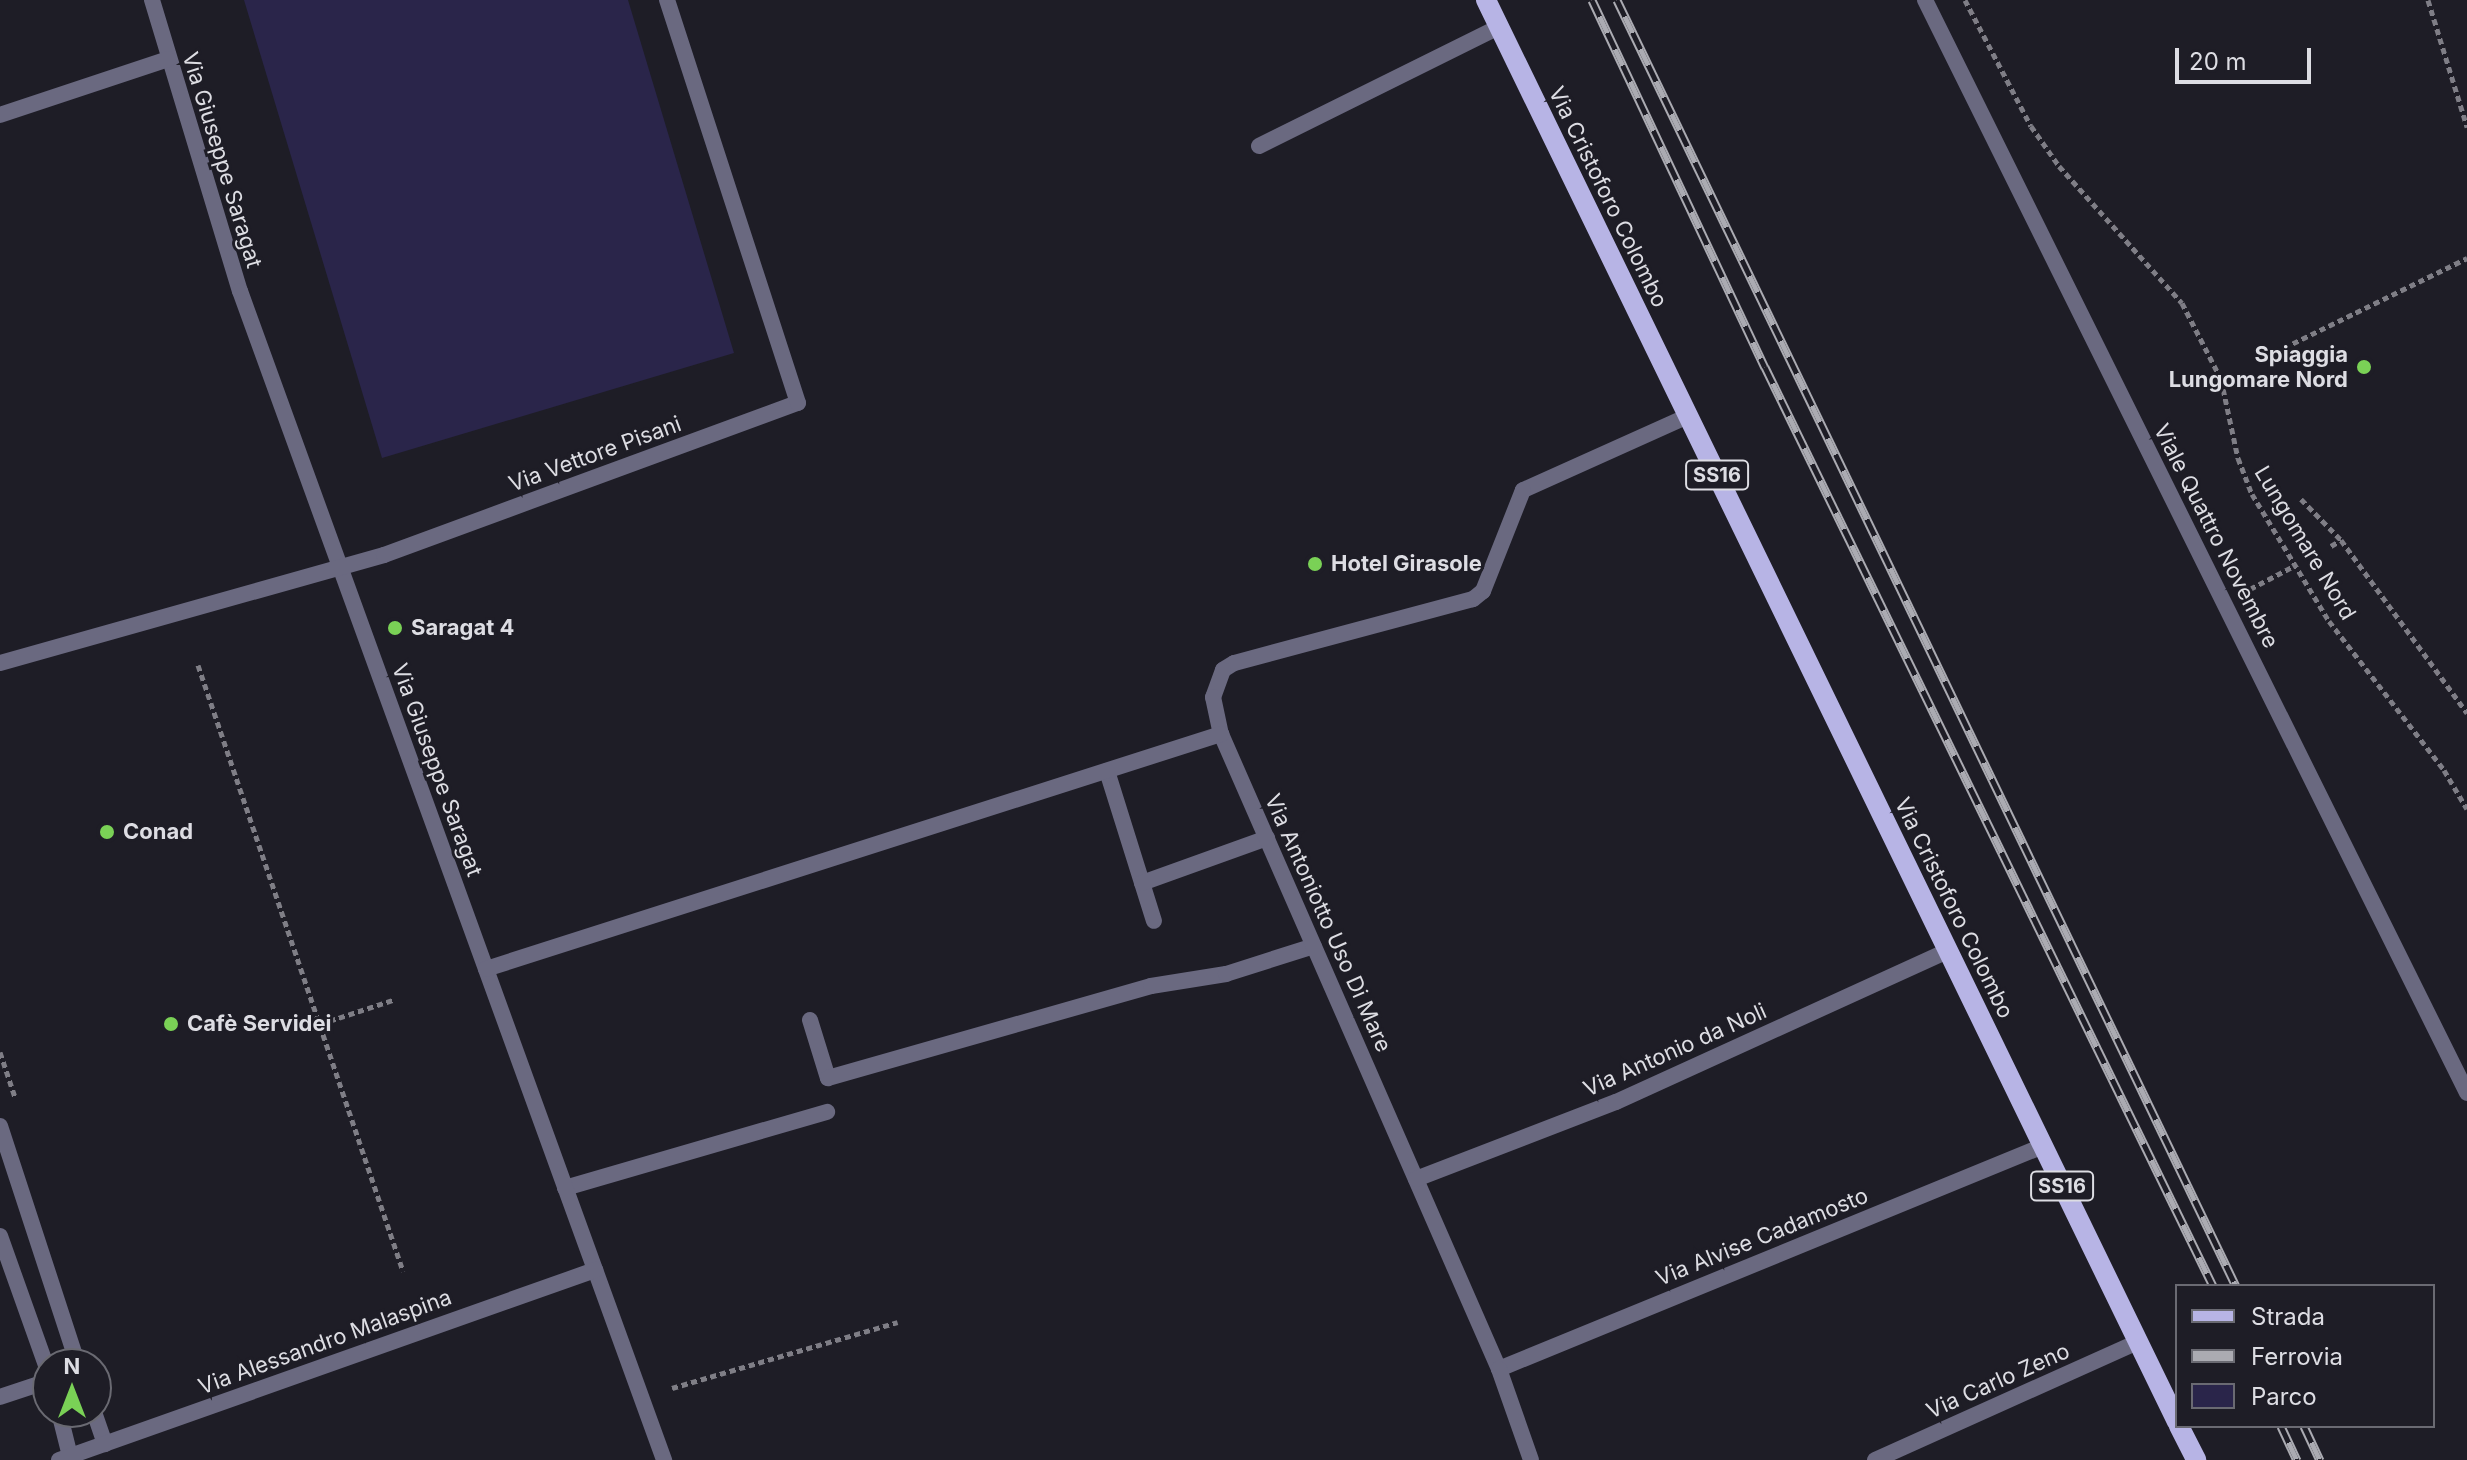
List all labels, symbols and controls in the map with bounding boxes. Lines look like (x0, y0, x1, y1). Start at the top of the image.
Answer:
scale bar (2179, 32, 2315, 82)
text: 20 m (2189, 47, 2247, 76)
street label: Via Giuseppe Saragat (177, 49, 267, 271)
street label: Via Cristoforo Colombo (1543, 82, 1673, 312)
place label: Spiaggia Lungomare Nord (2169, 341, 2348, 392)
marker: Spiaggia Lungomare Nord (2355, 358, 2373, 376)
street label: Via Vettore Pisani (505, 411, 685, 497)
street label: Viale Quattro Novembre (2148, 419, 2284, 653)
road number: SS16 (1685, 459, 1749, 491)
street label: Lungomare Nord (2249, 461, 2361, 625)
place label: Hotel Girasole (1331, 551, 1482, 577)
marker: Hotel Girasole (1306, 555, 1324, 573)
place label: Saragat 4 (411, 615, 514, 641)
marker: Saragat 4 (386, 619, 404, 637)
street label: Via Giuseppe Saragat (386, 660, 488, 880)
street label: Via Antoniotto Uso Di Mare (1259, 790, 1397, 1056)
street label: Via Cristoforo Colombo (1889, 793, 2019, 1023)
place label: Conad (123, 819, 193, 845)
marker: Conad (98, 823, 116, 841)
street label: Via Antonio da Noli (1579, 998, 1771, 1102)
place label: Cafè Servidei (187, 1011, 332, 1037)
marker: Cafè Servidei (162, 1015, 180, 1033)
road number: SS16 (2030, 1170, 2094, 1202)
street label: Via Alvise Cadamosto (1652, 1182, 1872, 1292)
street label: Via Alessandro Malaspina (195, 1284, 455, 1400)
legend (2175, 1284, 2435, 1428)
text: Strada (2251, 1302, 2325, 1331)
street label: Via Carlo Zeno (1922, 1338, 2074, 1424)
text: Ferrovia (2251, 1342, 2343, 1371)
north arrow (32, 1348, 112, 1428)
text: N (64, 1353, 80, 1379)
text: Parco (2251, 1382, 2317, 1411)

